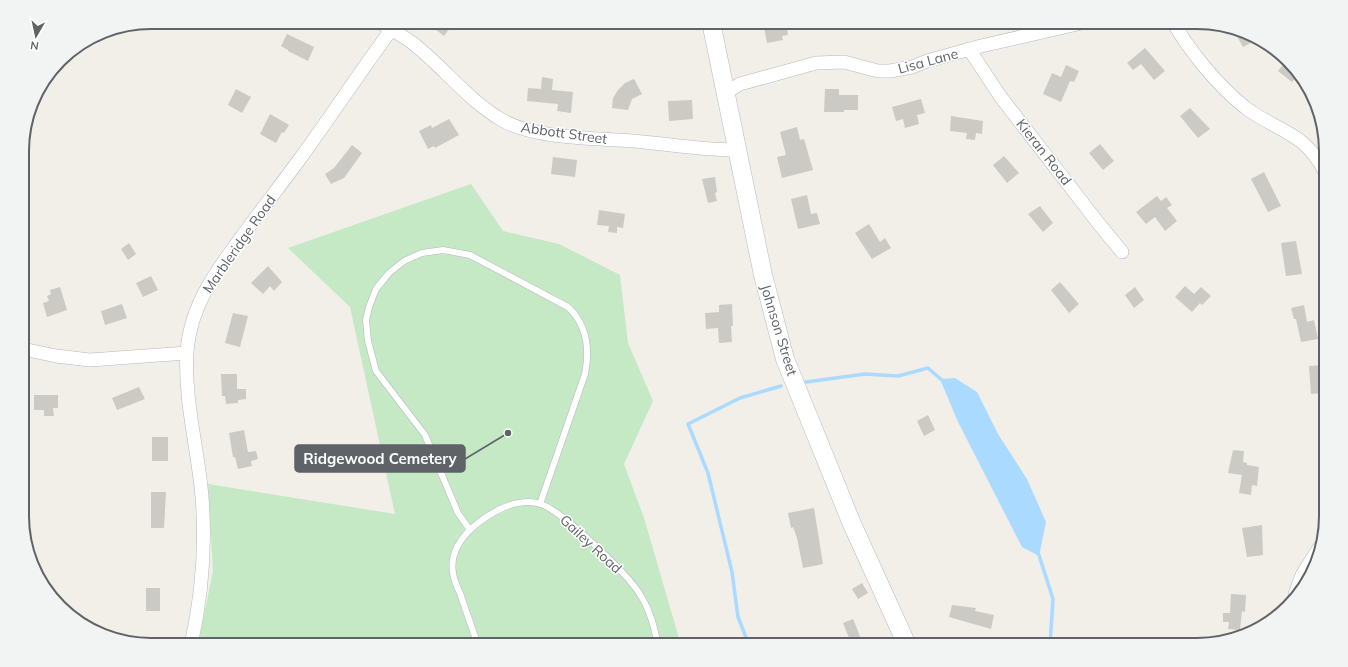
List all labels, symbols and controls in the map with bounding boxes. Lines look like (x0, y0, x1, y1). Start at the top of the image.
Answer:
north arrow (16, 16, 56, 56)
text: N (29, 38, 40, 53)
street label: Lisa Lane (896, 44, 960, 78)
street label: Kieran Road (1012, 115, 1076, 189)
street label: Abbott Street (520, 118, 608, 148)
street label: Marbleridge Road (198, 191, 280, 297)
street label: Johnson Street (757, 282, 801, 378)
callout: Ridgewood Cemetery (295, 445, 465, 472)
text: Ridgewood Cemetery (303, 449, 458, 468)
street label: Gailey Road (556, 511, 626, 577)

